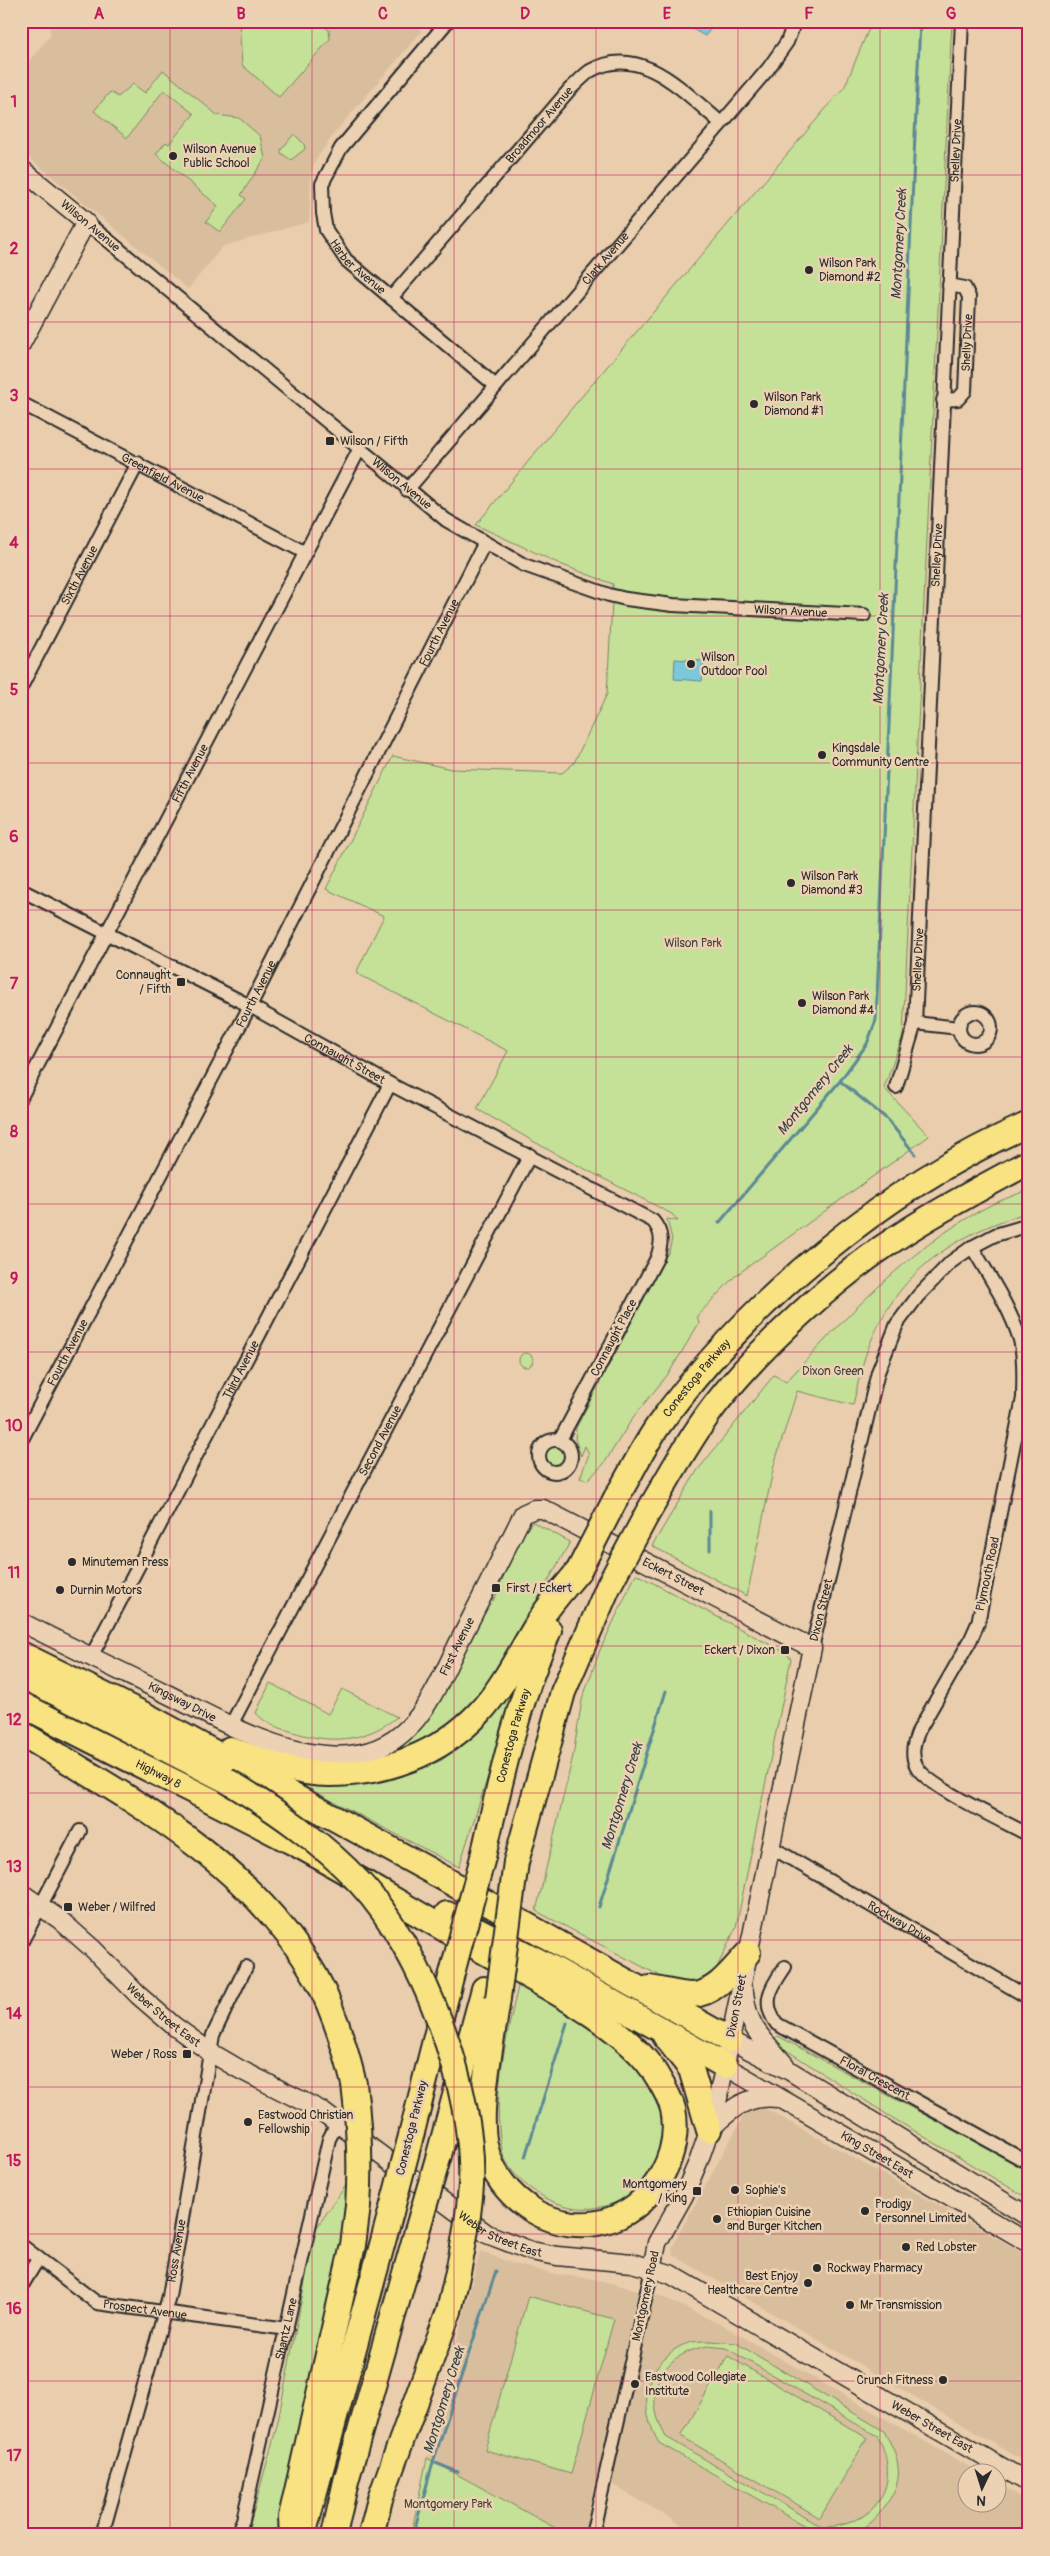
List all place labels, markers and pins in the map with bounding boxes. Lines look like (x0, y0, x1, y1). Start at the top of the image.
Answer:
place label: Wilson Avenue Public School (183, 142, 256, 171)
marker: Wilson Avenue Public School (167, 150, 179, 162)
place label: Wilson Park Diamond #2 (819, 256, 881, 285)
marker: Wilson Park Diamond #2 (803, 264, 815, 276)
place label: Wilson Park Diamond #1 (764, 390, 824, 419)
marker: Wilson Park Diamond #1 (748, 398, 760, 410)
place label: Wilson / Fifth (340, 434, 408, 449)
marker: Wilson / Fifth (324, 435, 336, 447)
place label: Wilson Outdoor Pool (701, 650, 767, 679)
marker: Wilson Outdoor Pool (685, 658, 697, 670)
place label: Kingsdale Community Centre (832, 741, 929, 770)
marker: Kingsdale Community Centre (816, 749, 828, 761)
place label: Wilson Park Diamond #3 (801, 869, 863, 898)
marker: Wilson Park Diamond #3 (785, 877, 797, 889)
place label: Connaught / Fifth (116, 968, 171, 997)
marker: Connaught / Fifth (175, 976, 187, 988)
place label: Wilson Park Diamond #4 (812, 989, 874, 1018)
marker: Wilson Park Diamond #4 (796, 997, 808, 1009)
place label: Minuteman Press (82, 1555, 169, 1570)
marker: Minuteman Press (66, 1556, 78, 1568)
place label: First / Eckert (506, 1581, 572, 1596)
marker: First / Eckert (490, 1582, 502, 1594)
place label: Durnin Motors (70, 1583, 142, 1598)
marker: Durnin Motors (54, 1584, 66, 1596)
place label: Eckert / Dixon (704, 1643, 775, 1658)
marker: Eckert / Dixon (779, 1644, 791, 1656)
place label: Weber / Wilfred (78, 1900, 156, 1915)
marker: Weber / Wilfred (62, 1901, 74, 1913)
place label: Weber / Ross (111, 2047, 178, 2062)
marker: Weber / Ross (181, 2048, 193, 2060)
place label: Eastwood Christian Fellowship (258, 2108, 354, 2137)
marker: Eastwood Christian Fellowship (242, 2116, 254, 2128)
place label: Montgomery / King (622, 2177, 687, 2206)
place label: Sophie's (745, 2183, 786, 2198)
marker: Sophie's (729, 2184, 741, 2196)
marker: Montgomery / King (691, 2185, 703, 2197)
place label: Prodigy Personnel Limited (875, 2197, 967, 2226)
place label: Ethiopian Cuisine and Burger Kitchen (727, 2205, 822, 2234)
marker: Prodigy Personnel Limited (859, 2205, 871, 2217)
marker: Ethiopian Cuisine and Burger Kitchen (711, 2213, 723, 2225)
place label: Red Lobster (916, 2240, 978, 2255)
marker: Red Lobster (900, 2241, 912, 2253)
place label: Rockway Pharmacy (827, 2261, 922, 2276)
marker: Rockway Pharmacy (811, 2262, 823, 2274)
place label: Best Enjoy Healthcare Centre (707, 2269, 798, 2298)
marker: Best Enjoy Healthcare Centre (802, 2277, 814, 2289)
place label: Mr Transmission (860, 2298, 942, 2313)
marker: Mr Transmission (844, 2299, 856, 2311)
place label: Eastwood Collegiate Institute (645, 2370, 746, 2399)
place label: Crunch Fitness (857, 2373, 934, 2388)
marker: Crunch Fitness (937, 2374, 949, 2386)
marker: Eastwood Collegiate Institute (629, 2378, 641, 2390)

